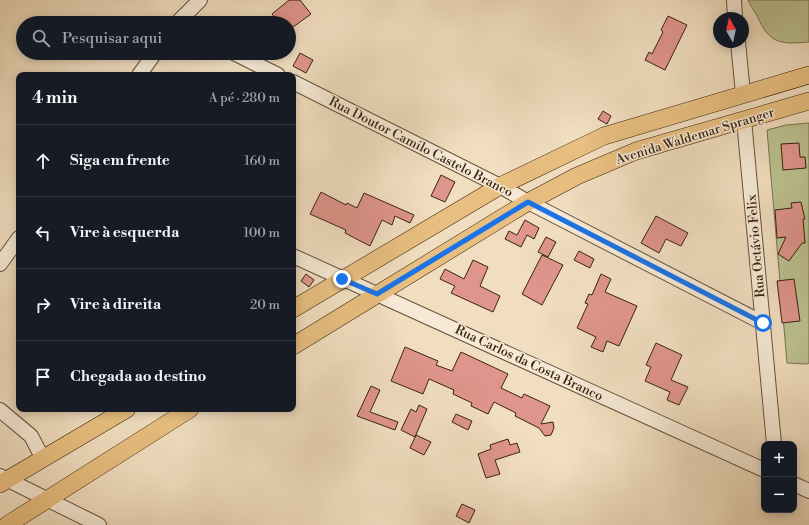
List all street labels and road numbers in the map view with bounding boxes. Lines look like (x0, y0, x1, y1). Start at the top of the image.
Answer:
street label: Rua Doutor Camilo Castelo Branco (326, 93, 516, 201)
street label: Avenida Waldemar Spranger (613, 104, 777, 168)
street label: Rua Octávio Felix (743, 193, 768, 298)
street label: Rua Carlos da Costa Branco (452, 322, 606, 404)

